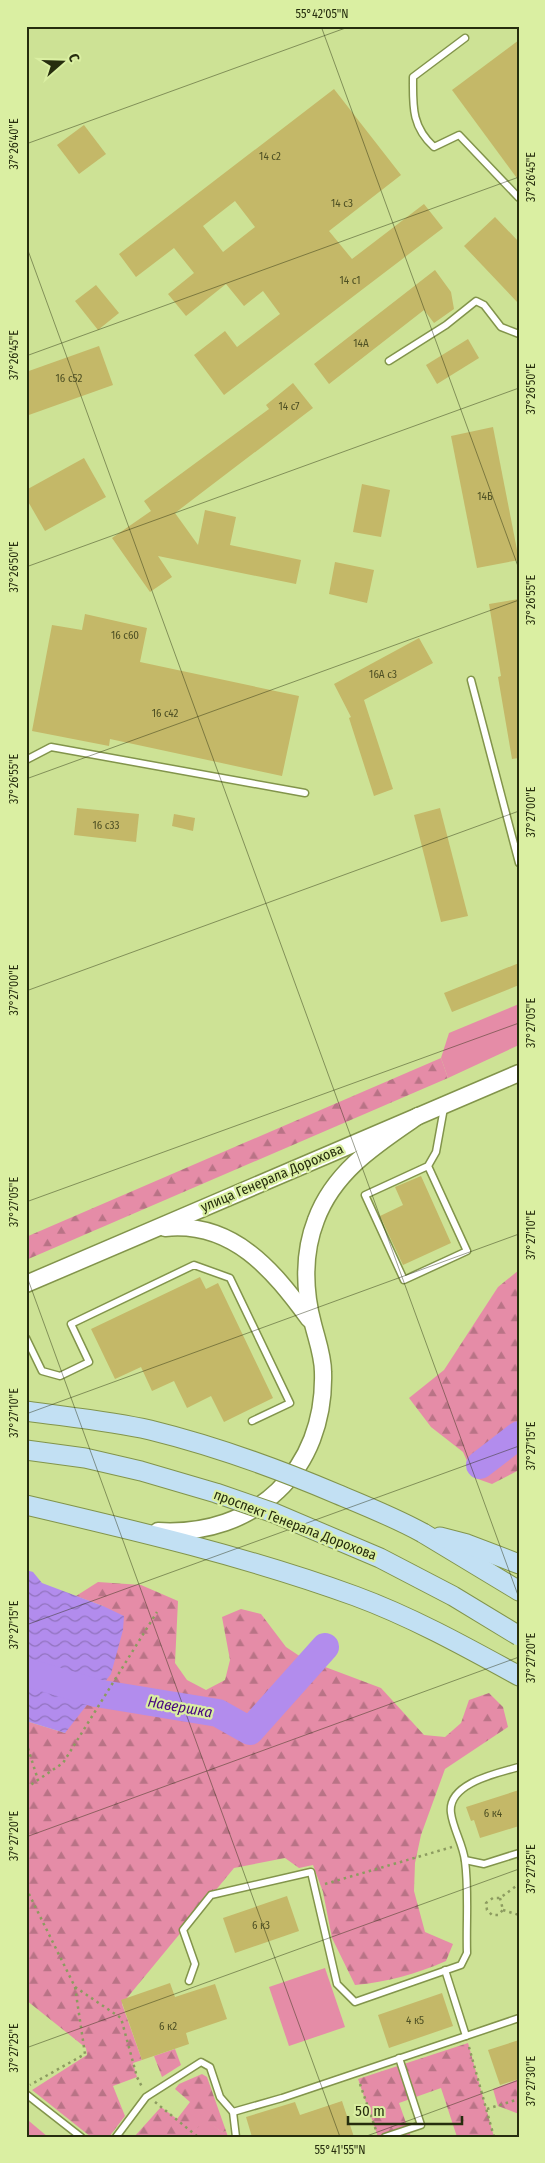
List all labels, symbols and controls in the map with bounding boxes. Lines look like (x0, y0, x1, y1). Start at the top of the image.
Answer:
text: 55°42'05"N (296, 7, 348, 21)
north arrow (38, 38, 88, 88)
text: С (65, 51, 83, 65)
text: 37°26'40"E (7, 118, 21, 170)
house number: 14 с2 (259, 150, 281, 163)
text: 37°26'45"E (524, 152, 538, 202)
house number: 14 с3 (331, 197, 353, 210)
house number: 14 с1 (339, 274, 361, 287)
text: 37°26'45"E (7, 330, 21, 380)
house number: 14А (353, 337, 369, 350)
text: 37°26'50"E (524, 363, 538, 415)
house number: 16 с52 (56, 372, 83, 385)
house number: 14 с7 (278, 400, 300, 413)
house number: 14Б (477, 490, 493, 503)
text: 37°26'50"E (7, 541, 21, 593)
text: 37°26'55"E (524, 575, 538, 625)
house number: 16 с60 (111, 629, 139, 642)
house number: 16А с3 (369, 668, 397, 681)
house number: 16 с42 (152, 707, 179, 720)
text: 37°26'55"E (7, 754, 21, 804)
text: 37°27'00"E (524, 786, 538, 838)
house number: 16 с33 (93, 819, 120, 832)
text: 37°27'00"E (7, 964, 21, 1016)
text: 37°27'05"E (524, 998, 538, 1048)
street label: улица Генерала Дорохова (198, 1140, 346, 1216)
text: 37°27'05"E (7, 1177, 21, 1227)
text: 37°27'10"E (524, 1210, 538, 1260)
text: 37°27'10"E (7, 1388, 21, 1438)
text: 37°27'15"E (524, 1421, 538, 1470)
street label: проспект Генерала Дорохова (211, 1486, 379, 1564)
text: 37°27'15"E (7, 1600, 21, 1649)
text: 37°27'20"E (524, 1633, 538, 1683)
water label: Навершка (146, 1692, 214, 1722)
house number: 6 к4 (484, 1807, 503, 1820)
text: 37°27'20"E (7, 1811, 21, 1861)
text: 37°27'25"E (524, 1844, 538, 1894)
house number: 6 к3 (252, 1919, 270, 1932)
house number: 4 к5 (406, 2014, 424, 2027)
house number: 6 к2 (159, 2020, 177, 2033)
text: 37°27'25"E (7, 2023, 21, 2073)
text: 37°27'30"E (524, 2056, 538, 2106)
scale bar (348, 2093, 461, 2125)
text: 50 m (355, 2102, 385, 2120)
text: 55°41'55"N (314, 2143, 366, 2157)

